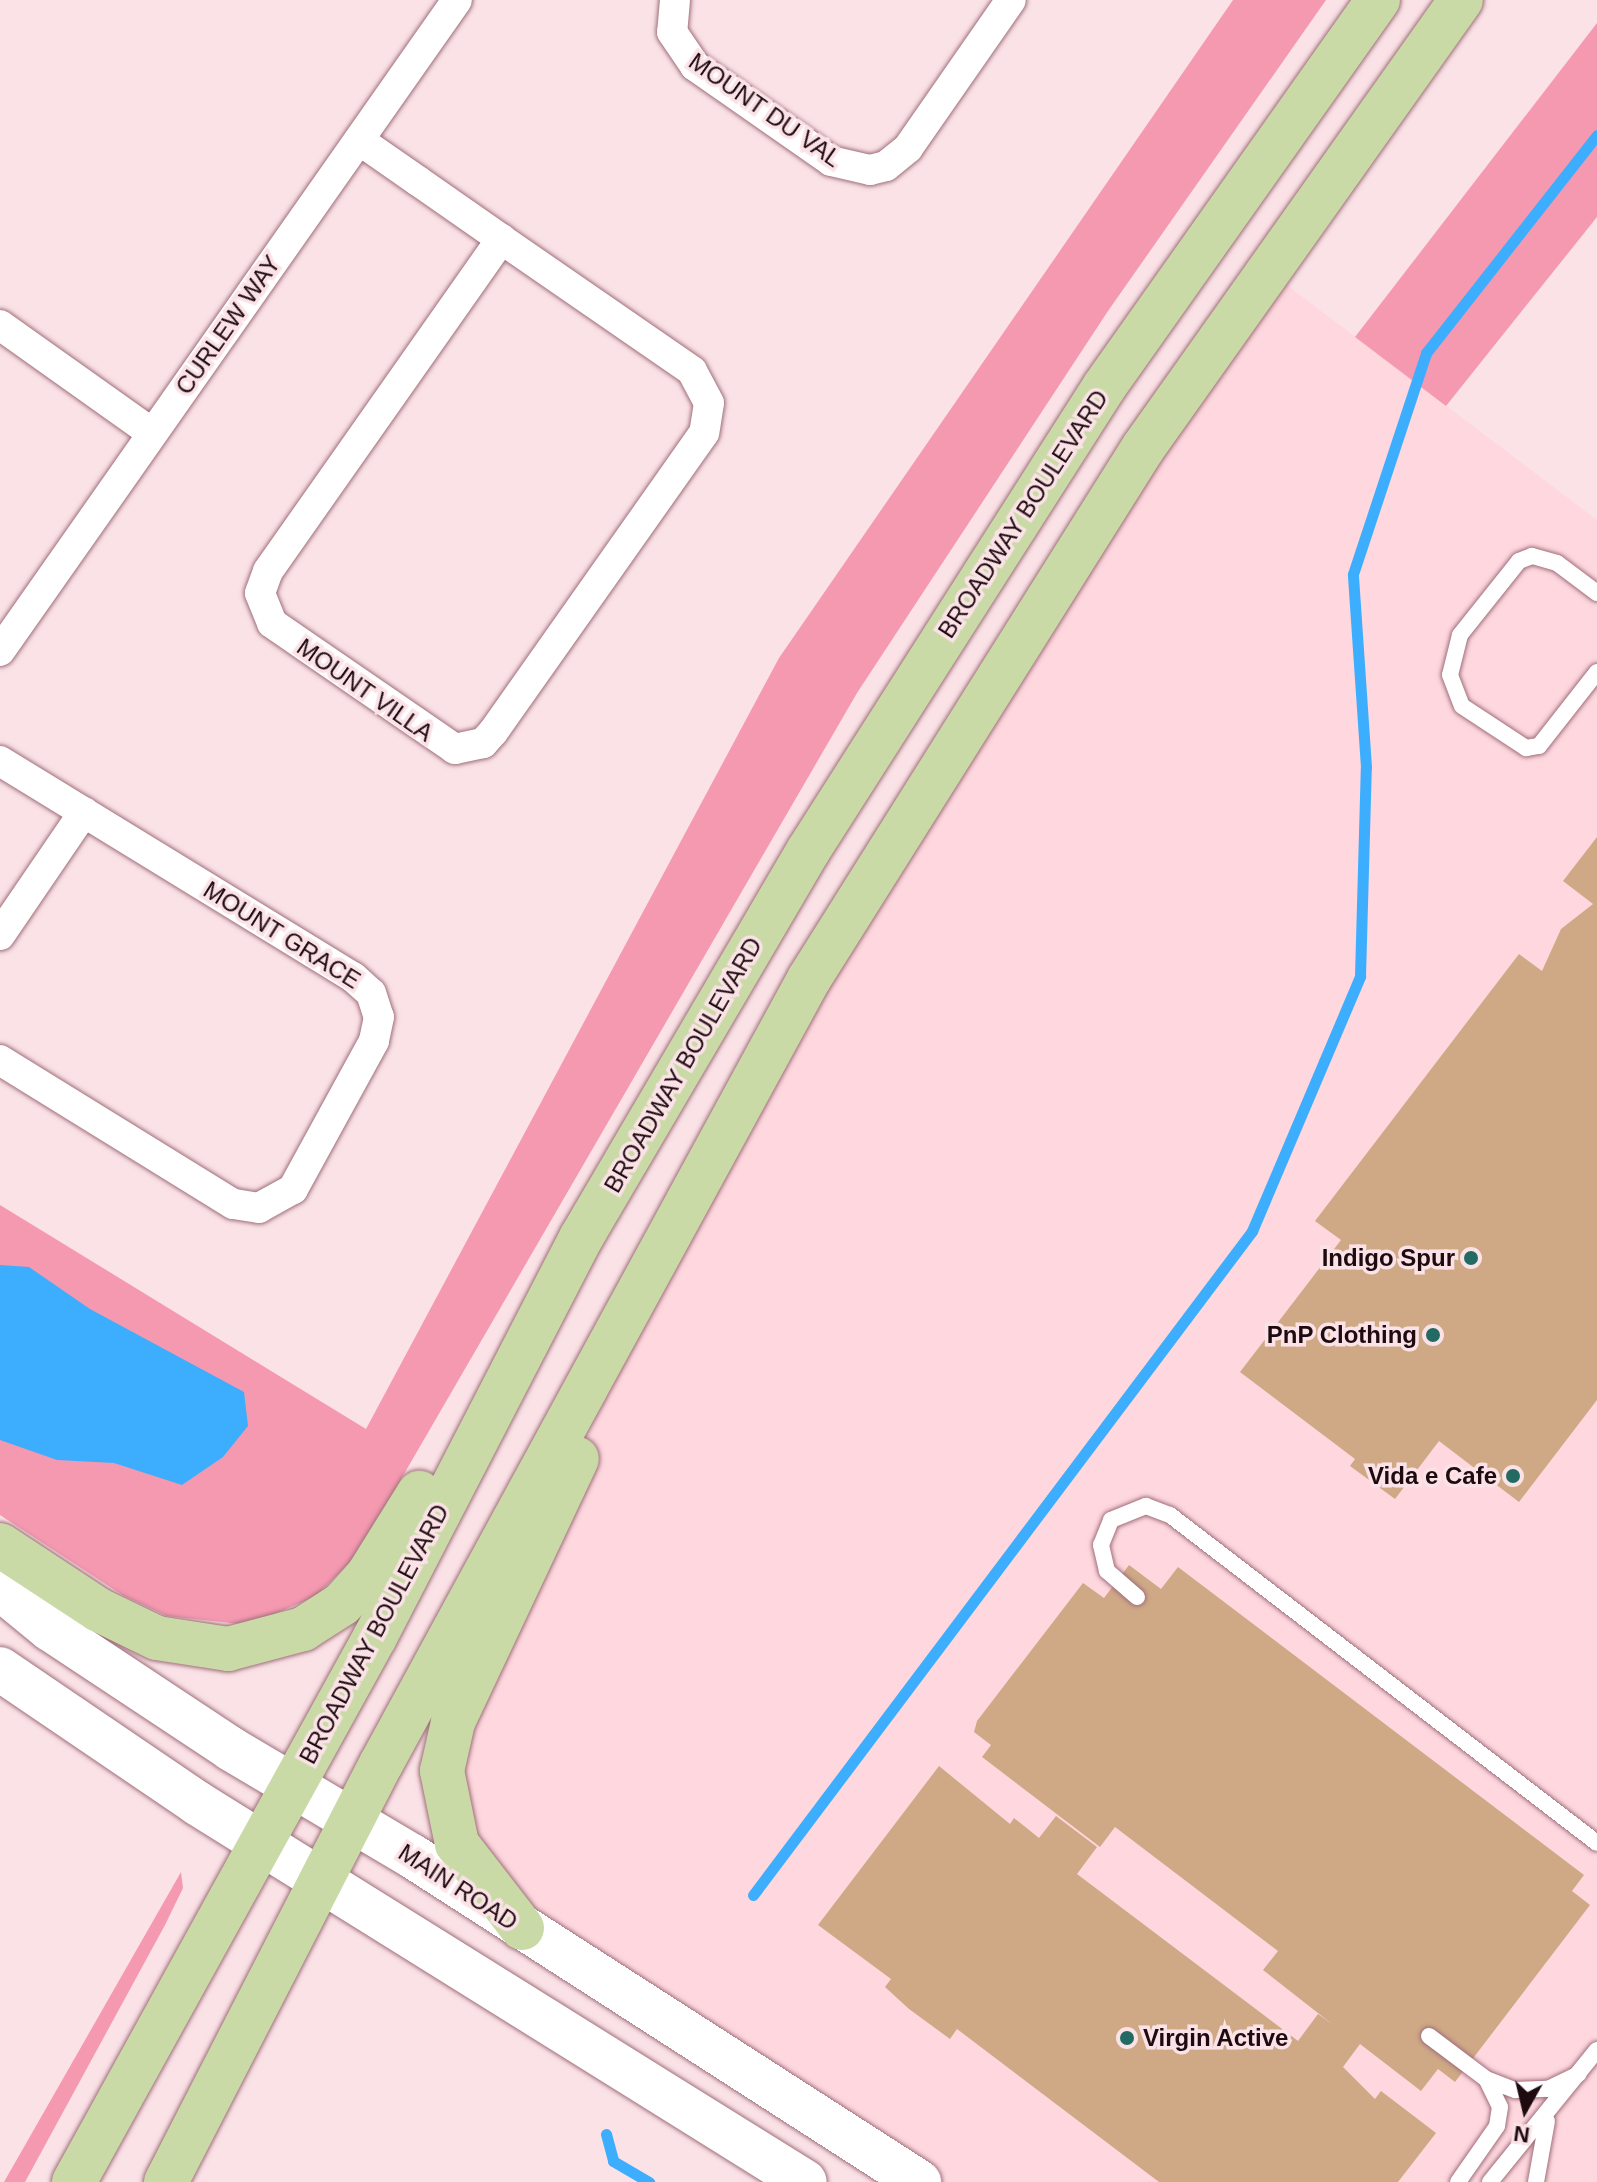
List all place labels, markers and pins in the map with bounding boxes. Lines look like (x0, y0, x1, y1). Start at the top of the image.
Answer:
place label: Indigo Spur (1322, 1244, 1455, 1272)
marker: Indigo Spur (1462, 1249, 1480, 1267)
place label: PnP Clothing (1266, 1321, 1417, 1349)
marker: PnP Clothing (1424, 1326, 1442, 1344)
place label: Vida e Cafe (1368, 1462, 1497, 1490)
marker: Vida e Cafe (1504, 1467, 1522, 1485)
place label: Virgin Active (1143, 2024, 1289, 2052)
marker: Virgin Active (1118, 2029, 1136, 2047)

